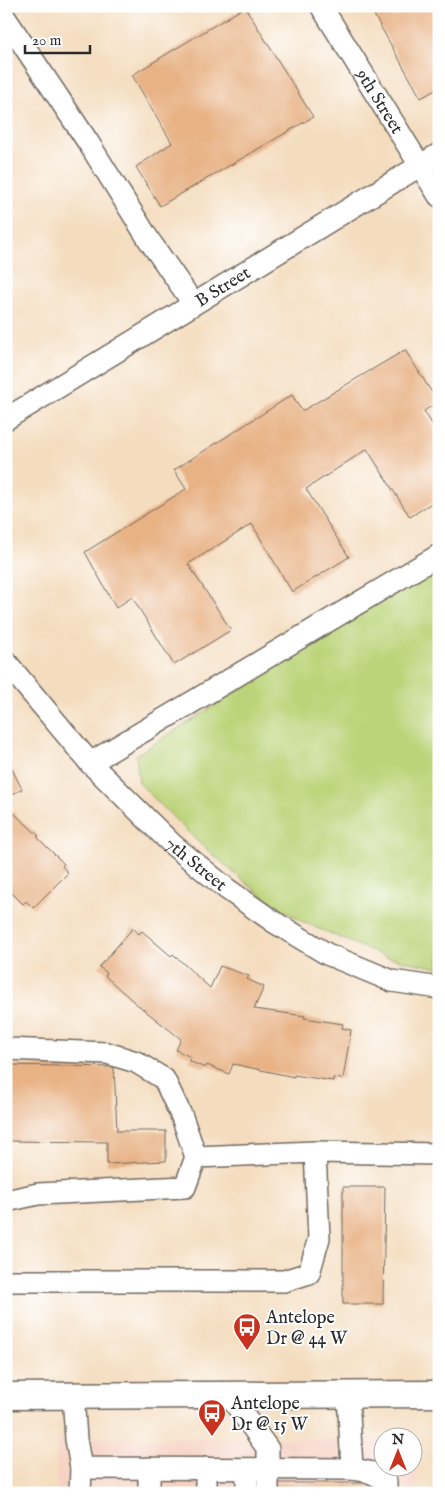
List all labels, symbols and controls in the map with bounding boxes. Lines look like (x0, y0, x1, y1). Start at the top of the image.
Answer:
scale bar (25, 22, 90, 54)
text: 20 m (32, 31, 62, 50)
street label: 9th Street (349, 64, 408, 139)
street label: B Street (192, 262, 255, 313)
street label: 7th Street (159, 833, 231, 897)
place label: Antelope Dr @ 44 W (265, 1307, 348, 1351)
bus stop icon: Antelope Dr @ 44 W (232, 1312, 262, 1351)
place label: Antelope Dr @ 15 W (230, 1393, 309, 1437)
bus stop icon: Antelope Dr @ 15 W (197, 1398, 227, 1437)
north arrow (372, 1426, 422, 1476)
text: N (391, 1431, 404, 1449)

